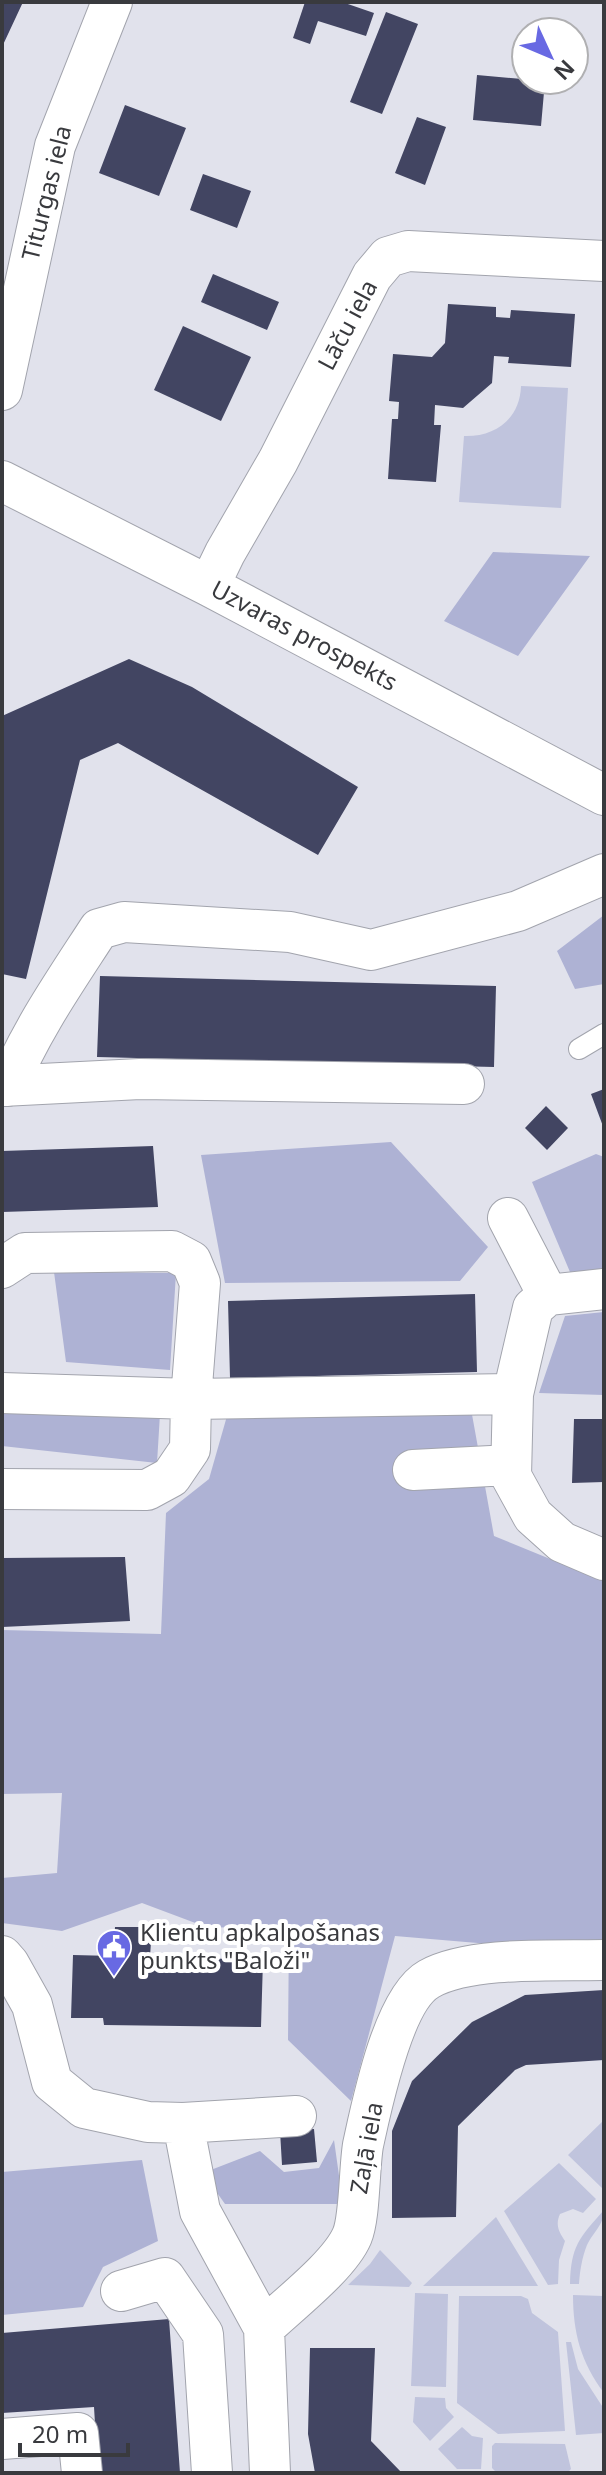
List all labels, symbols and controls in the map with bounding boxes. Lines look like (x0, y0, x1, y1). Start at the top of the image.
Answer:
north arrow (510, 16, 590, 96)
text: N (548, 54, 582, 87)
street label: Titurgas iela (13, 122, 78, 264)
street label: Lāču iela (309, 273, 384, 375)
street label: Uzvaras prospekts (206, 572, 404, 698)
place label: Klientu apkalpošanas punkts "Baloži" (140, 1915, 380, 1976)
public building icon: Klientu apkalpošanas punkts "Baloži" (95, 1928, 133, 1978)
street label: Zaļā iela (341, 2099, 390, 2196)
scale bar (20, 2407, 128, 2457)
text: 20 m (32, 2417, 88, 2450)

